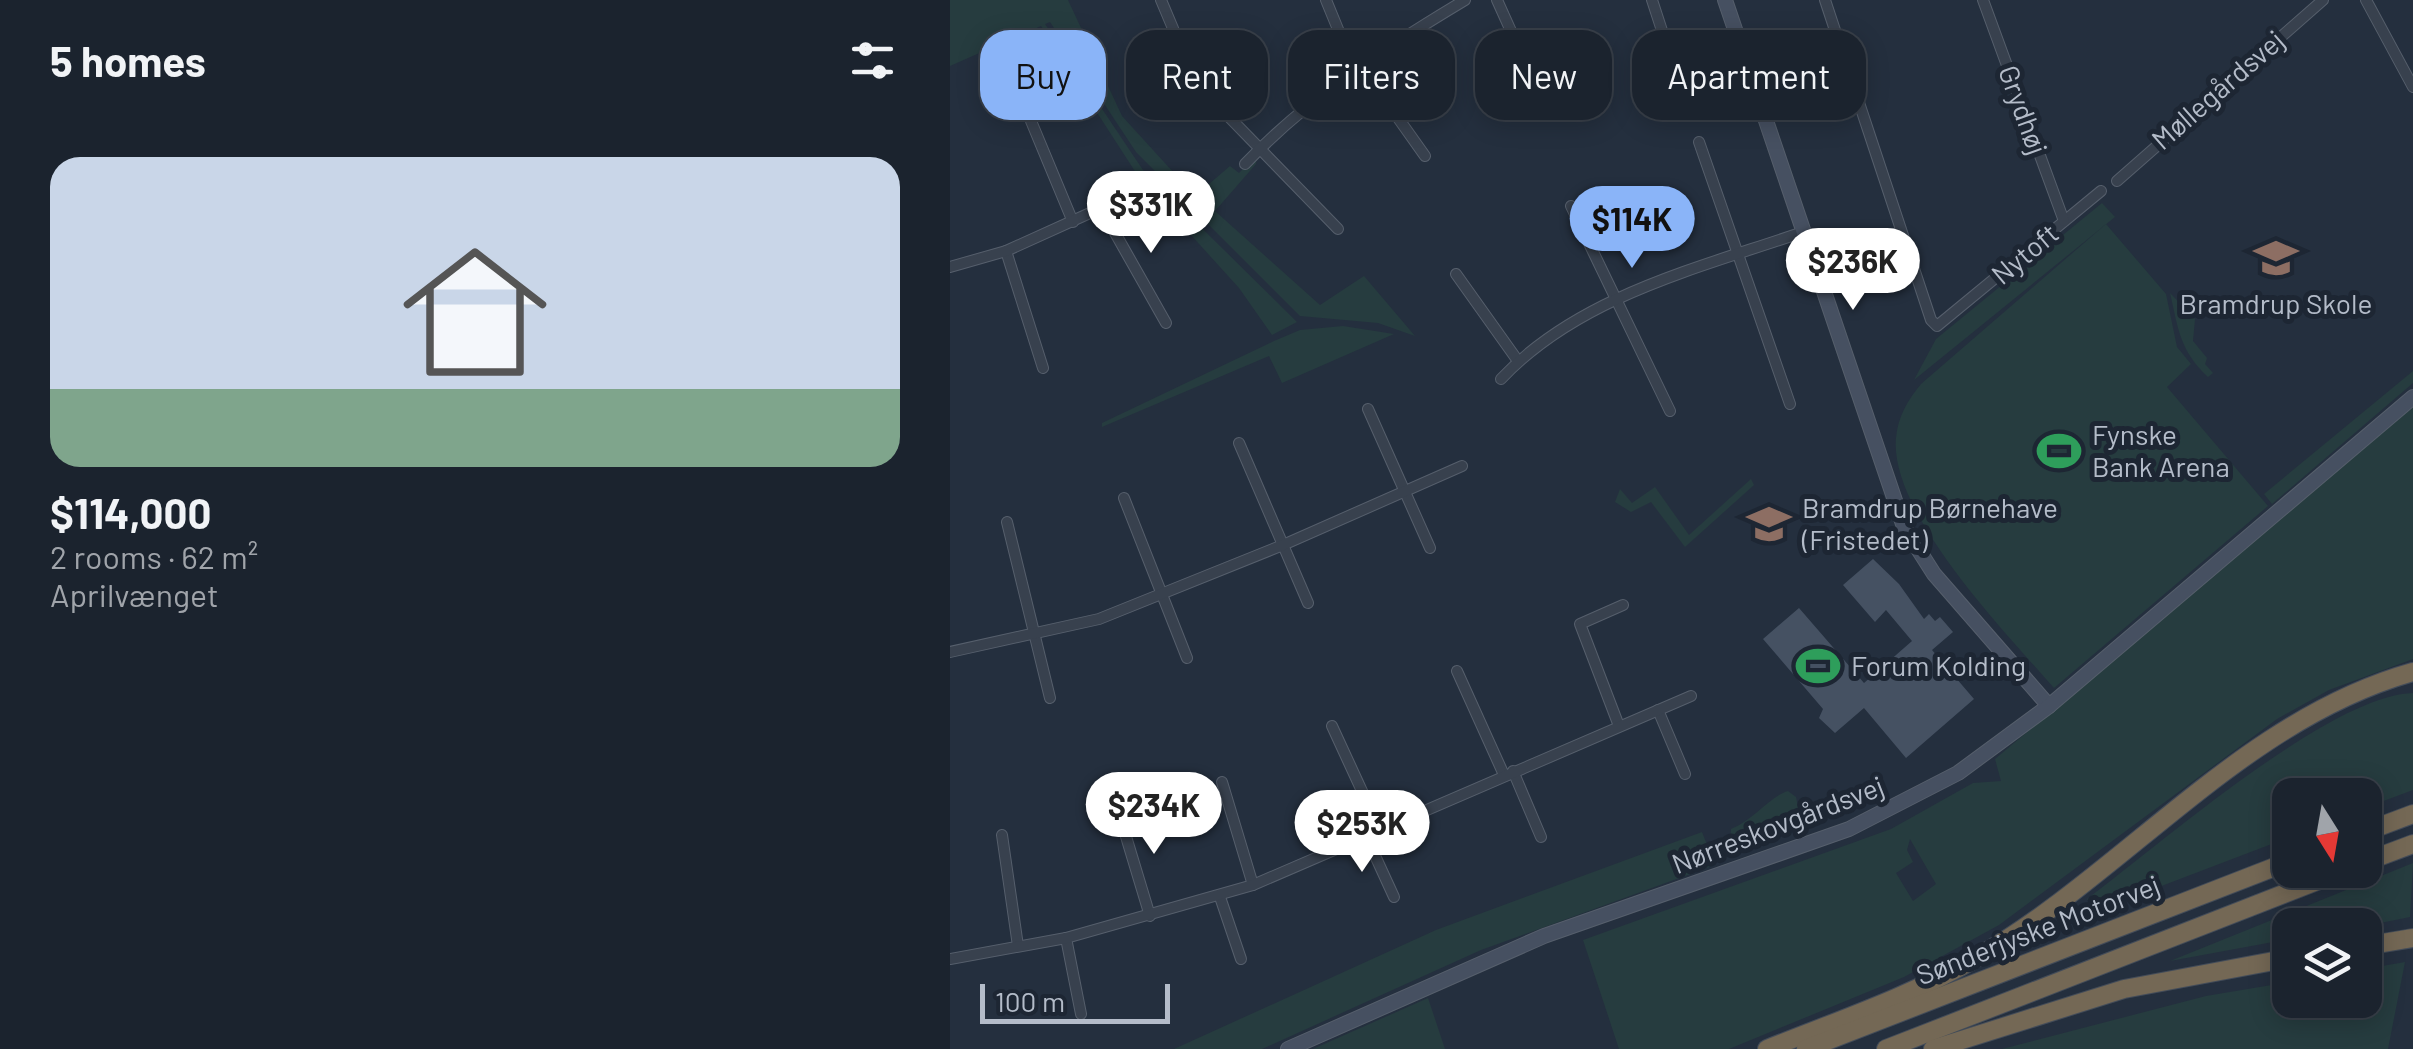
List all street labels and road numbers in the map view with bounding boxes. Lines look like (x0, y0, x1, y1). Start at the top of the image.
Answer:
street label: Møllegårdsvej (2144, 22, 2291, 156)
street label: Grydhøj (1992, 60, 2056, 159)
street label: Nytoft (1984, 216, 2065, 291)
street label: Nørreskovgårdsvej (1667, 768, 1889, 880)
street label: Sønderjyske Motorvej (1911, 867, 2164, 991)

